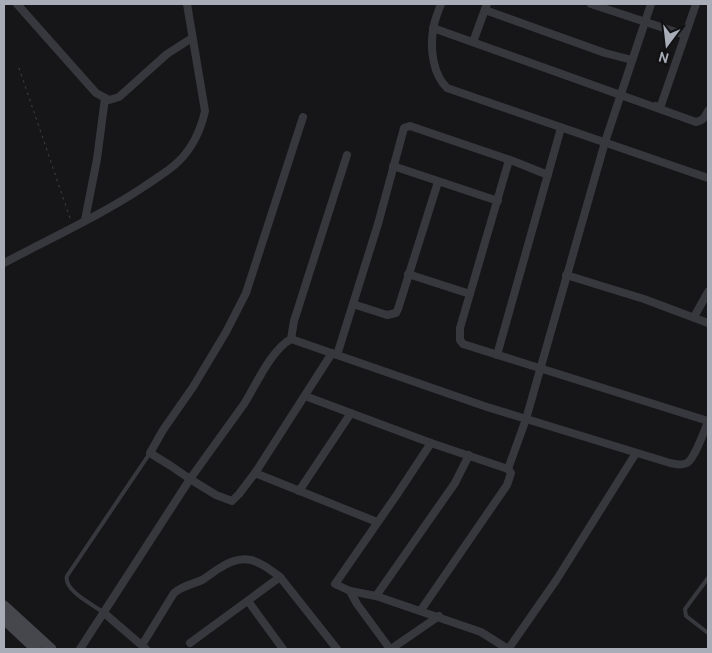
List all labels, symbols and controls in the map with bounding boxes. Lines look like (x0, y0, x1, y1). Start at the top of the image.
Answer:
north arrow (642, 20, 692, 70)
text: N (657, 48, 671, 68)

